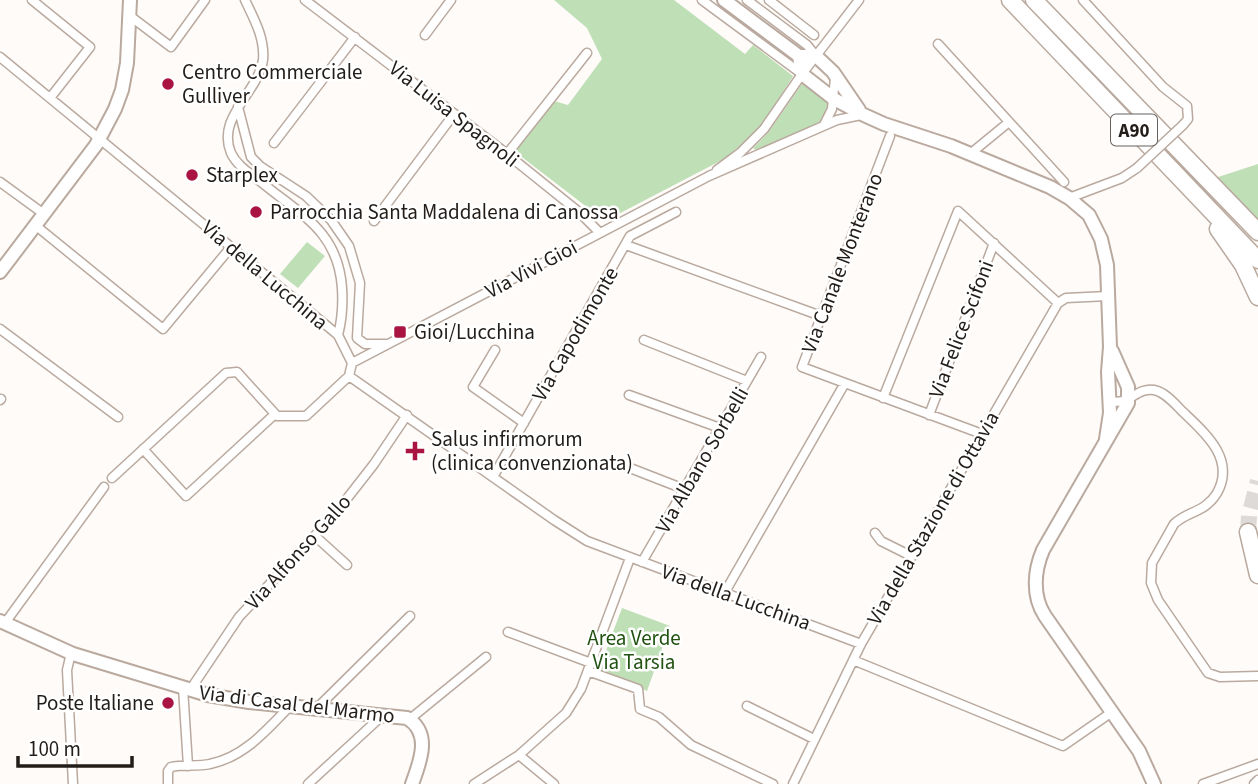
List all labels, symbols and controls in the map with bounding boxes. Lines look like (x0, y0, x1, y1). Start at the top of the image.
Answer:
street label: Via Luisa Spagnoli (382, 54, 526, 174)
place label: Centro Commerciale Gulliver (182, 57, 362, 111)
marker: Centro Commerciale Gulliver (160, 76, 176, 92)
road number: A90 (1111, 114, 1157, 146)
place label: Starplex (206, 160, 279, 190)
marker: Starplex (184, 167, 200, 183)
street label: Via Canale Monterano (794, 168, 890, 358)
place label: Parrocchia Santa Maddalena di Canossa (270, 197, 619, 227)
marker: Parrocchia Santa Maddalena di Canossa (248, 204, 264, 220)
street label: Via della Lucchina (195, 213, 335, 337)
street label: Via Vivi Gioi (480, 232, 582, 306)
street label: Via Felice Scifoni (921, 256, 1001, 402)
street label: Via Capodimonte (524, 261, 626, 407)
place label: Gioi/Lucchina (414, 317, 535, 347)
marker: Gioi/Lucchina (392, 324, 408, 340)
street label: Via Albano Sorbelli (648, 381, 756, 539)
street label: Via della Stazione di Ottavia (859, 406, 1007, 630)
place label: Salus infirmorum (clinica convenzionata) (431, 424, 633, 478)
marker: Salus infirmorum (clinica convenzionata) (405, 441, 425, 461)
street label: Via Alfonso Gallo (238, 488, 358, 616)
street label: Via della Lucchina (657, 556, 815, 638)
park label: Area Verde Via Tarsia (587, 623, 681, 677)
street label: Via di Casal del Marmo (197, 677, 397, 731)
place label: Poste Italiane (36, 688, 154, 718)
marker: Poste Italiane (160, 695, 176, 711)
scale bar (18, 724, 131, 768)
text: 100 m (28, 734, 81, 764)

